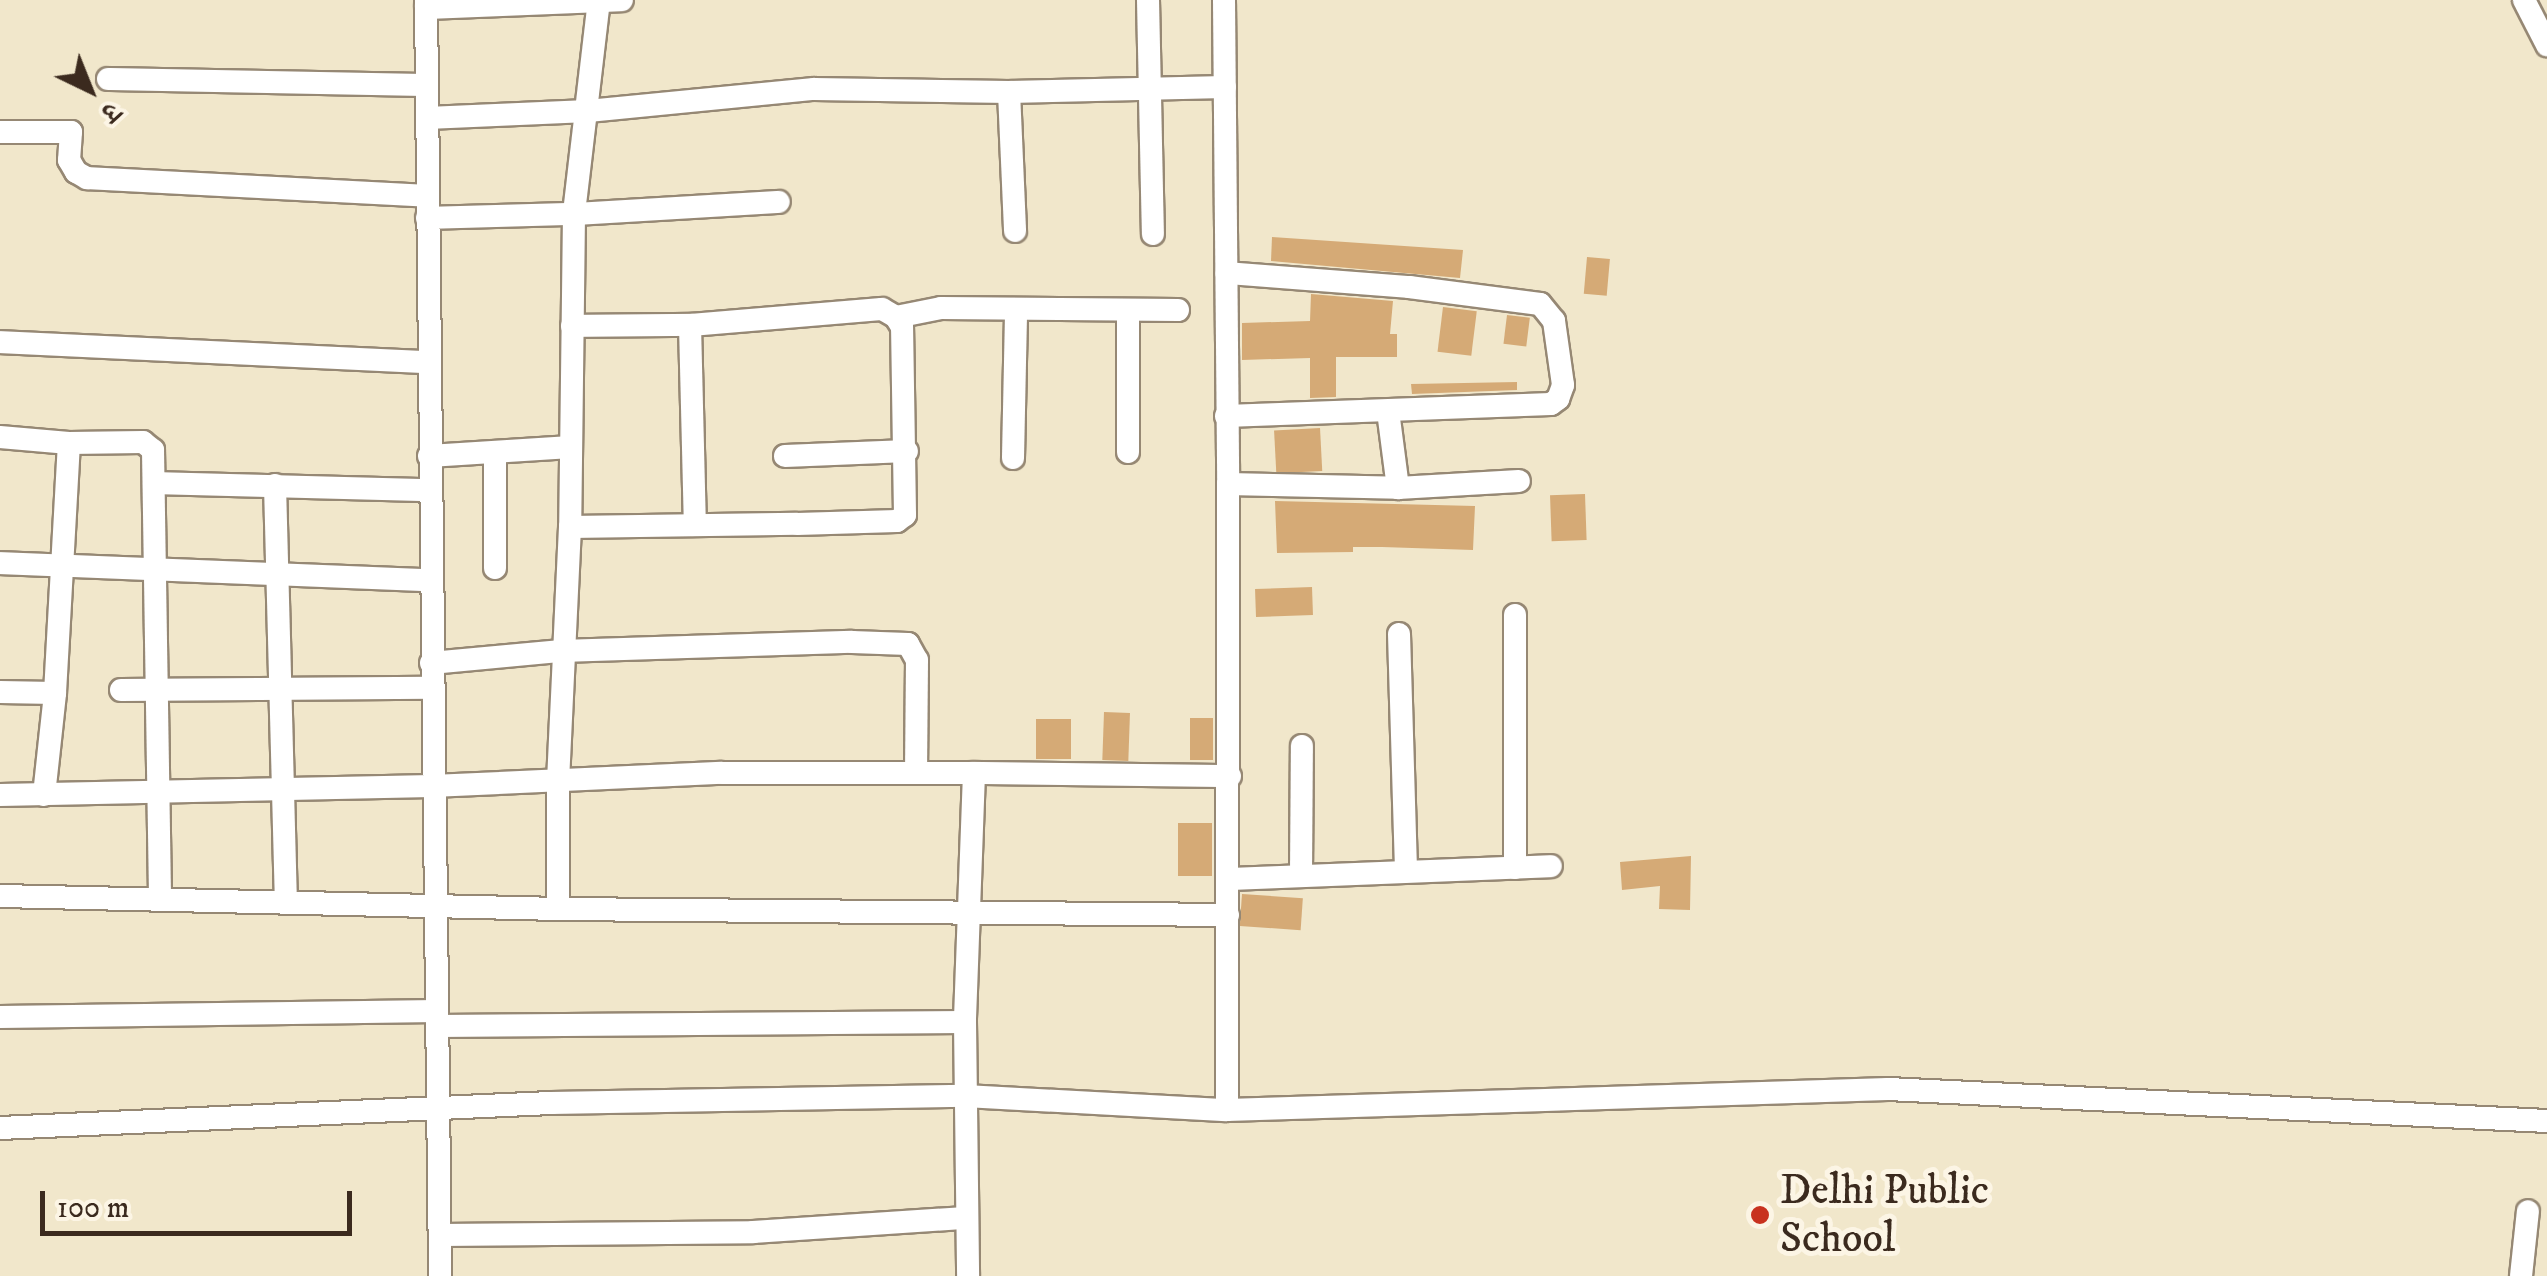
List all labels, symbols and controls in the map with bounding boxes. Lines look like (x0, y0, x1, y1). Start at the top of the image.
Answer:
north arrow (40, 40, 140, 140)
text: उ (94, 95, 128, 130)
place label: Delhi Public School (1780, 1166, 1989, 1264)
scale bar (45, 1171, 358, 1233)
text: 100 m (57, 1190, 129, 1227)
marker: Delhi Public School (1749, 1204, 1771, 1226)

